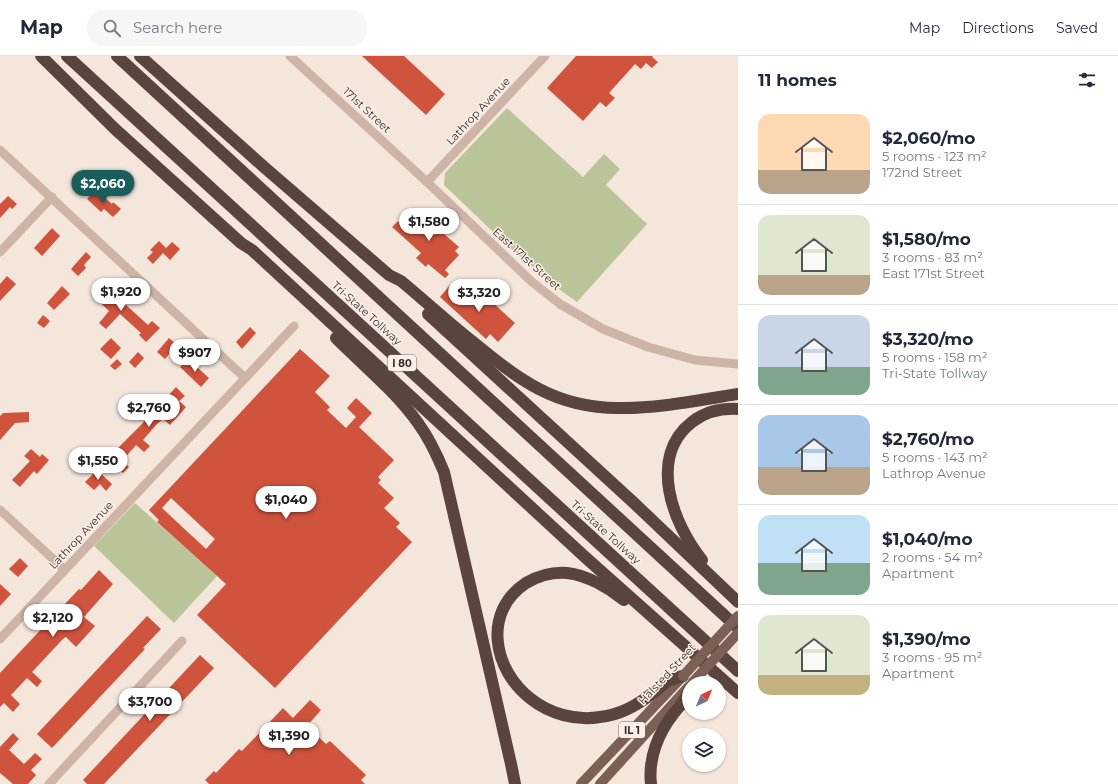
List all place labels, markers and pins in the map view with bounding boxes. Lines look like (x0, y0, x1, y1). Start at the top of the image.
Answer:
pin: $2,060 (70, 170, 136, 204)
pin: $1,580 (396, 208, 462, 242)
pin: $1,920 (88, 278, 154, 312)
pin: $3,320 (446, 279, 512, 313)
pin: $907 (171, 339, 219, 373)
pin: $2,760 (116, 394, 182, 428)
pin: $1,550 (65, 447, 131, 481)
pin: $1,040 (253, 486, 319, 520)
pin: $2,120 (20, 604, 86, 638)
pin: $3,700 (117, 688, 183, 722)
pin: $1,390 (256, 722, 322, 756)

